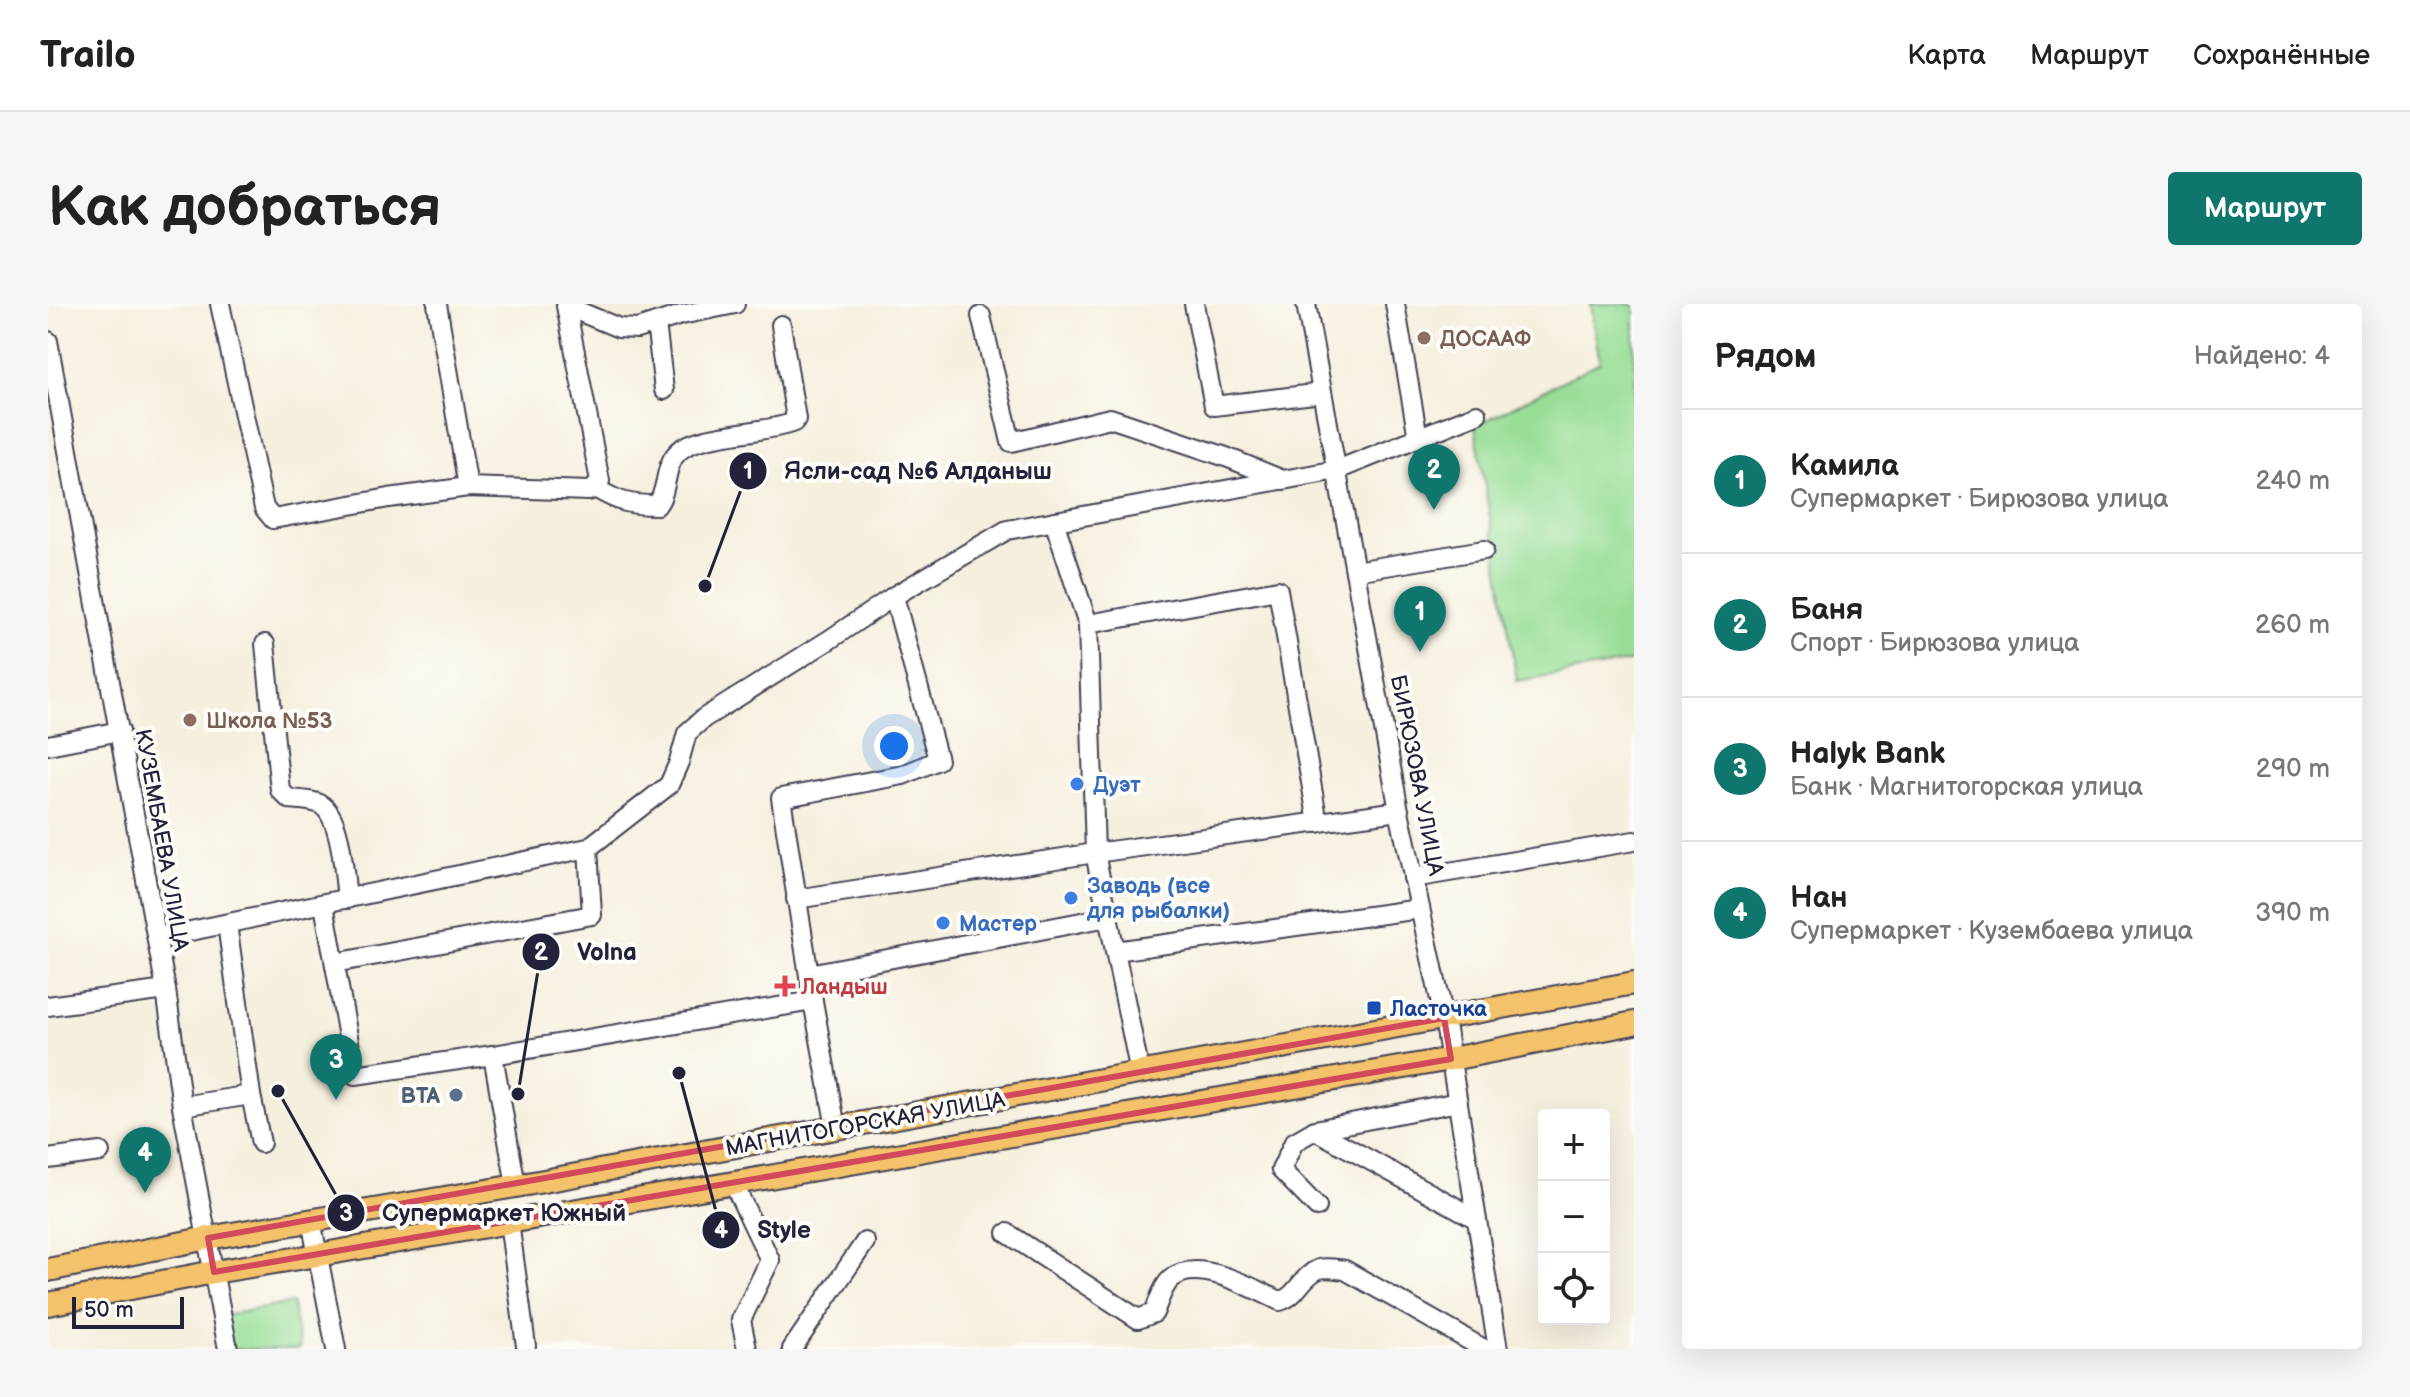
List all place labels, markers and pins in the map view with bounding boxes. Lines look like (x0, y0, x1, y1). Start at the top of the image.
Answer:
place label: ДОСААФ (1440, 326, 1531, 353)
marker: ДОСААФ (1415, 329, 1433, 347)
pin: 2 (1408, 444, 1460, 510)
callout: Ясли-сад №6 Алданыш (728, 447, 1068, 495)
pin: 1 (1394, 586, 1446, 652)
place label: Школа №53 (206, 708, 332, 735)
marker: Школа №53 (181, 711, 199, 729)
place label: Дуэт (1093, 772, 1141, 799)
marker: Дуэт (1068, 775, 1086, 793)
place label: Заводь (все для рыбалки) (1086, 873, 1230, 925)
marker: Заводь (все для рыбалки) (1062, 889, 1080, 907)
place label: Мастер (959, 911, 1037, 938)
marker: Мастер (934, 914, 952, 932)
callout: Volna (521, 928, 653, 976)
place label: Ландыш (800, 974, 888, 1001)
marker: Ландыш (776, 977, 794, 995)
place label: Ласточка (1389, 996, 1487, 1023)
marker: Ласточка (1365, 999, 1383, 1017)
pin: 3 (310, 1034, 362, 1100)
place label: BTA (401, 1083, 441, 1110)
marker: BTA (447, 1086, 465, 1104)
pin: 4 (119, 1127, 171, 1193)
callout: Супермаркет Южный (326, 1189, 642, 1237)
callout: Style (701, 1206, 826, 1254)

